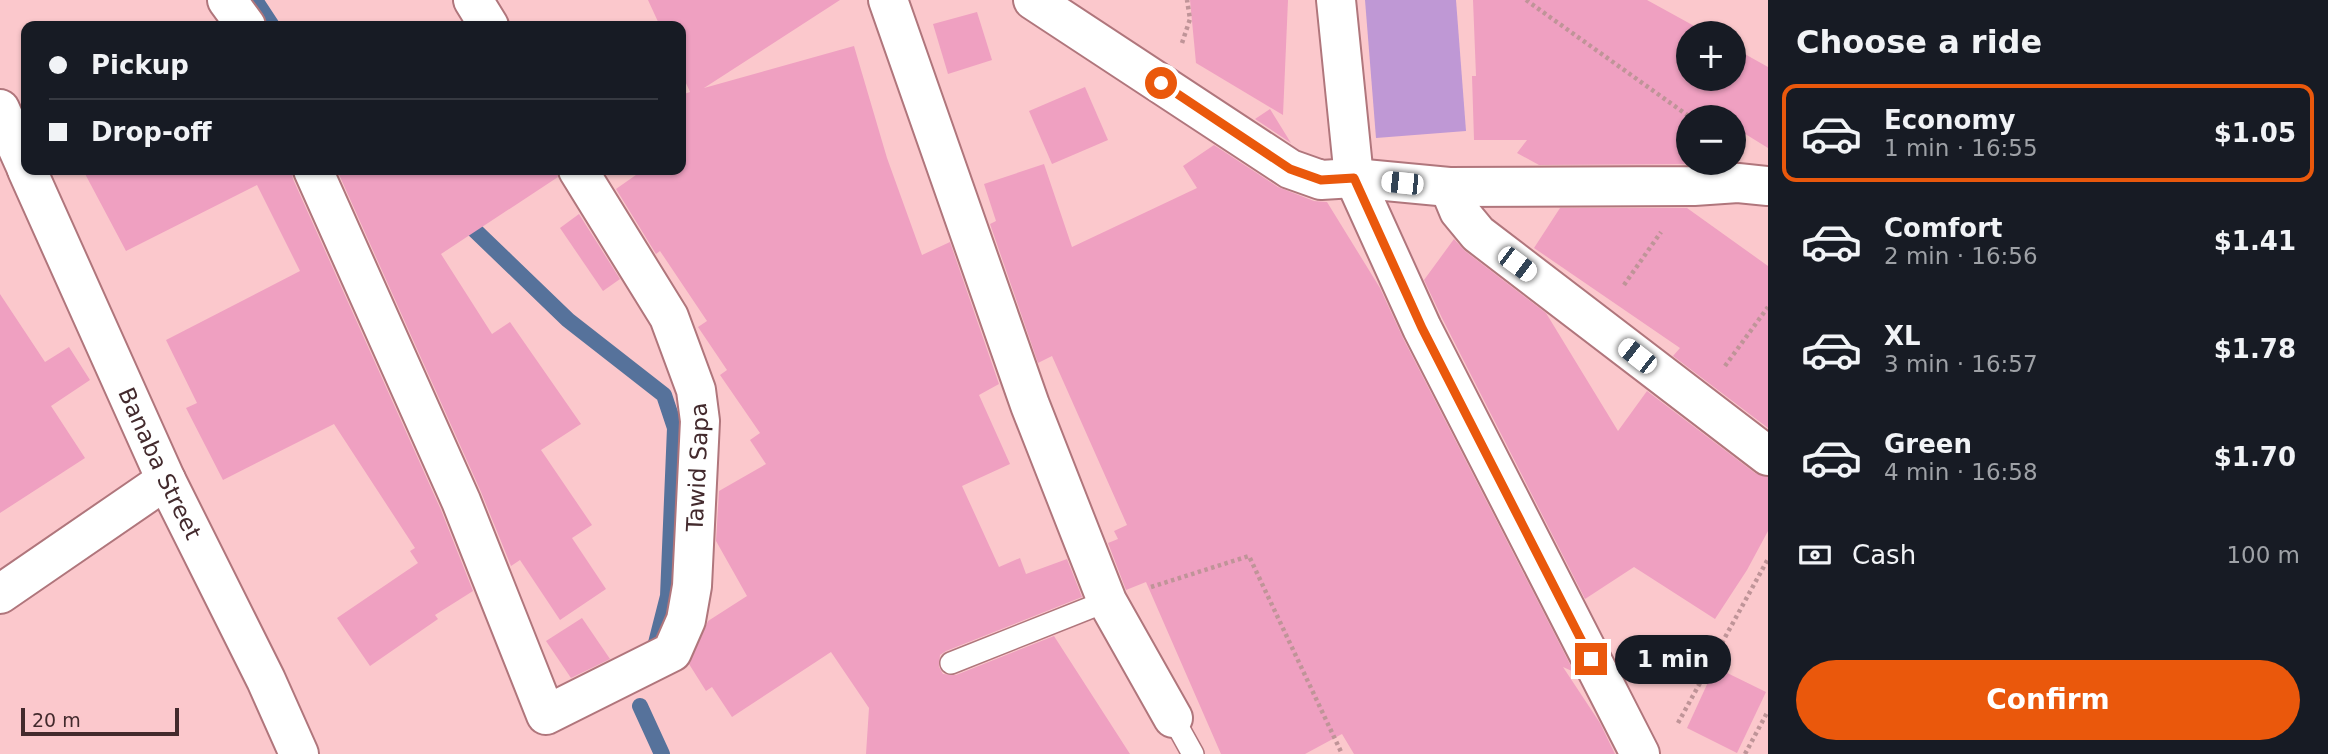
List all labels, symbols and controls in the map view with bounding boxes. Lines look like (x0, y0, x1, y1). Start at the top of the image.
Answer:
map controls (1676, 21, 1746, 175)
button: + (1676, 21, 1746, 91)
text: Choose a ride (1796, 23, 2042, 61)
text: Pickup (91, 50, 189, 80)
route start (1145, 67, 1177, 99)
icon: car (1800, 102, 1863, 165)
button: − (1676, 105, 1746, 175)
text: Economy (1884, 105, 2015, 135)
text: Drop-off (91, 117, 212, 147)
text: $1.05 (2214, 118, 2296, 148)
text: 1 min · 16:55 (1884, 135, 2038, 161)
car (1381, 170, 1424, 196)
icon: car (1800, 210, 1863, 273)
text: Comfort (1884, 213, 2002, 243)
text: $1.41 (2214, 226, 2296, 256)
car (1494, 243, 1541, 285)
text: 2 min · 16:56 (1884, 243, 2038, 269)
icon: car (1800, 318, 1863, 381)
text: XL (1884, 321, 1921, 351)
text: $1.78 (2214, 334, 2296, 364)
car (1614, 335, 1661, 377)
text: 3 min · 16:57 (1884, 351, 2038, 377)
street label: Banaba Street (113, 383, 206, 544)
street label: Tawid Sapa (682, 401, 713, 533)
icon: car (1800, 426, 1863, 489)
text: Green (1884, 429, 1972, 459)
text: $1.70 (2214, 442, 2296, 472)
text: 4 min · 16:58 (1884, 459, 2038, 485)
icon: cash (1796, 536, 1834, 574)
text: Cash (1852, 540, 1916, 570)
text: 100 m (2226, 542, 2300, 568)
callout: 1 min (1616, 634, 1731, 684)
route end (1575, 643, 1607, 675)
text: 1 min (1637, 646, 1709, 672)
button: Confirm (1796, 660, 2300, 740)
scale bar (21, 705, 178, 737)
text: 20 m (32, 709, 81, 731)

